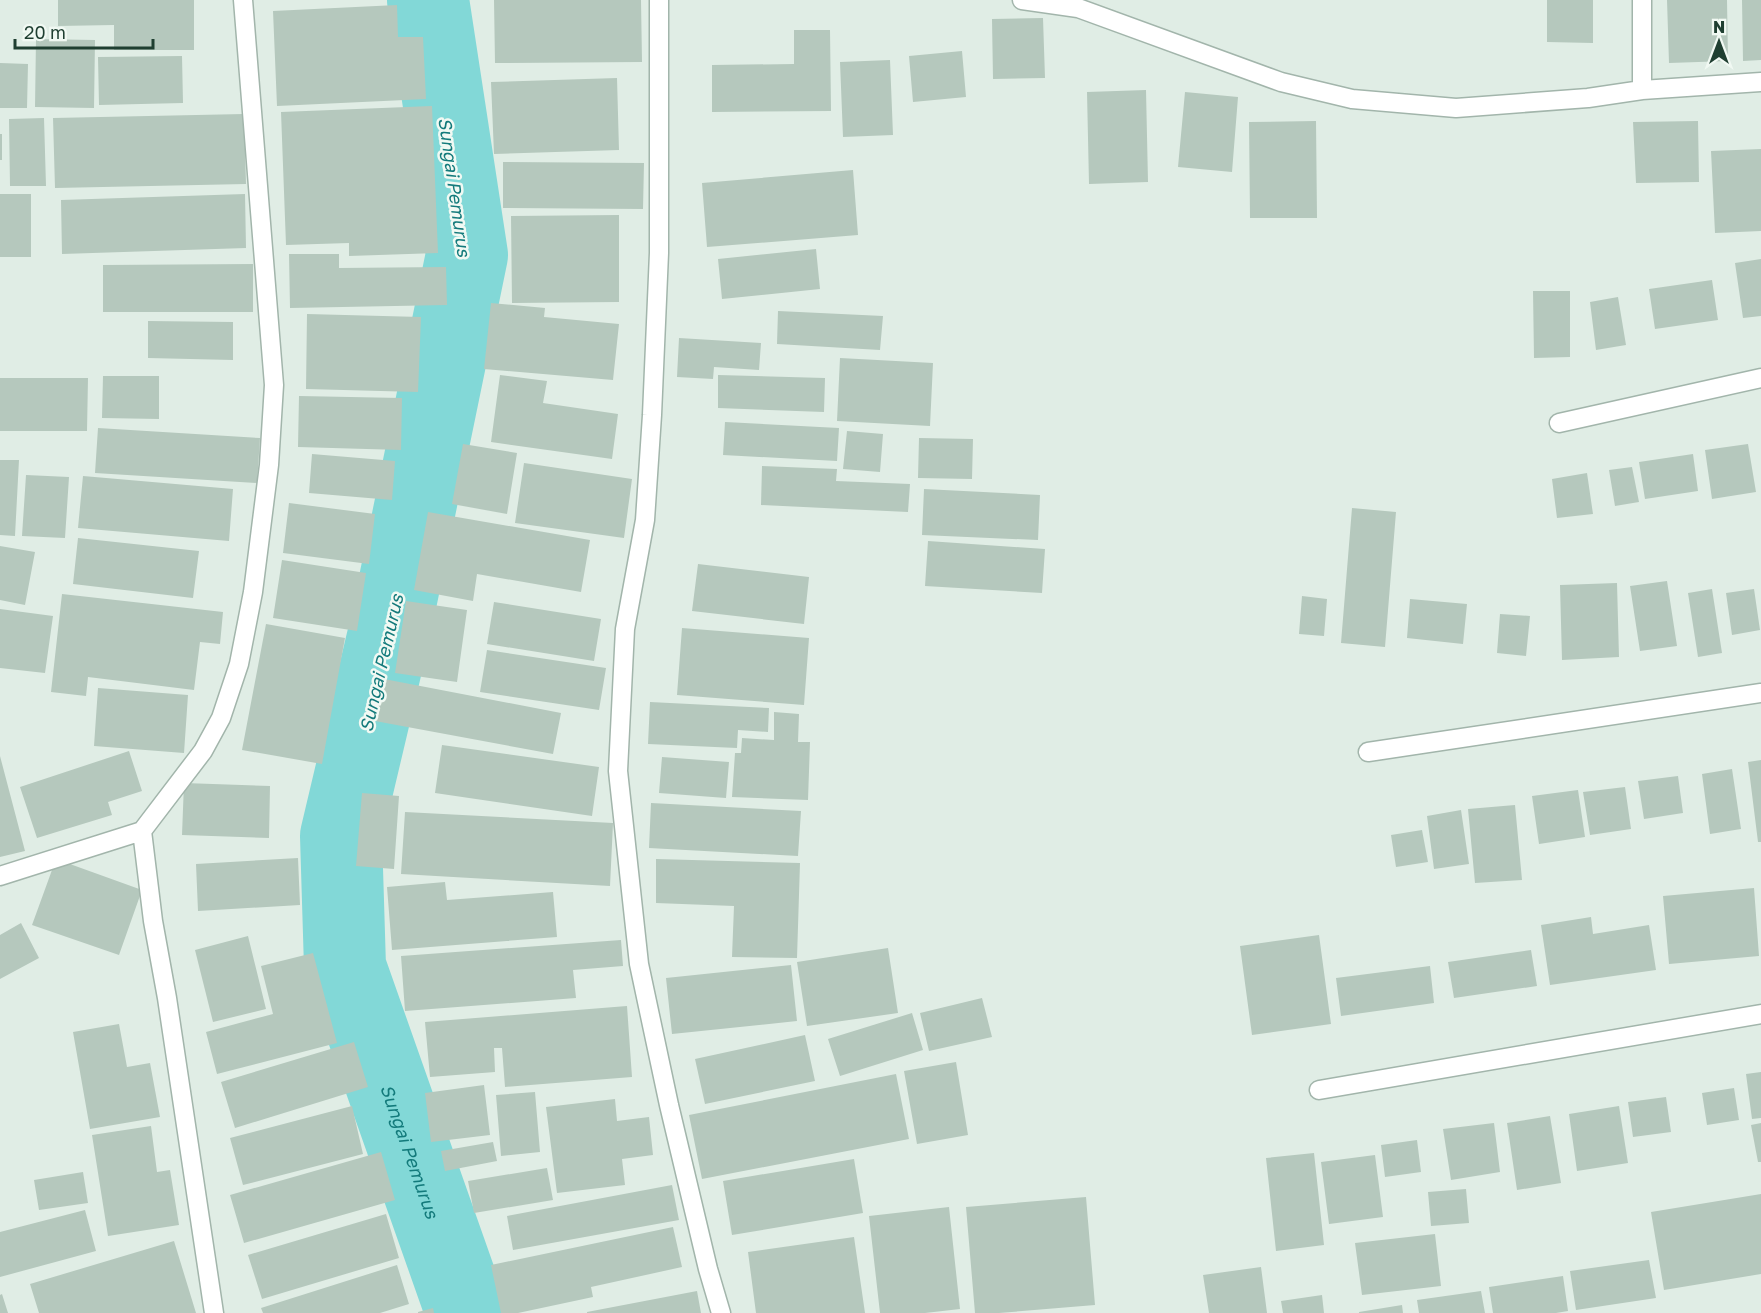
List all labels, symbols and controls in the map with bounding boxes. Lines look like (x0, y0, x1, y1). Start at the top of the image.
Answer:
scale bar (15, 12, 153, 50)
north arrow (1689, 12, 1749, 72)
text: N (1713, 17, 1725, 37)
text: 20 m (24, 21, 66, 43)
water label: Sungai Pemurus (434, 116, 476, 259)
water label: Sungai Pemurus (354, 591, 408, 734)
water label: Sungai Pemurus (376, 1081, 444, 1223)

